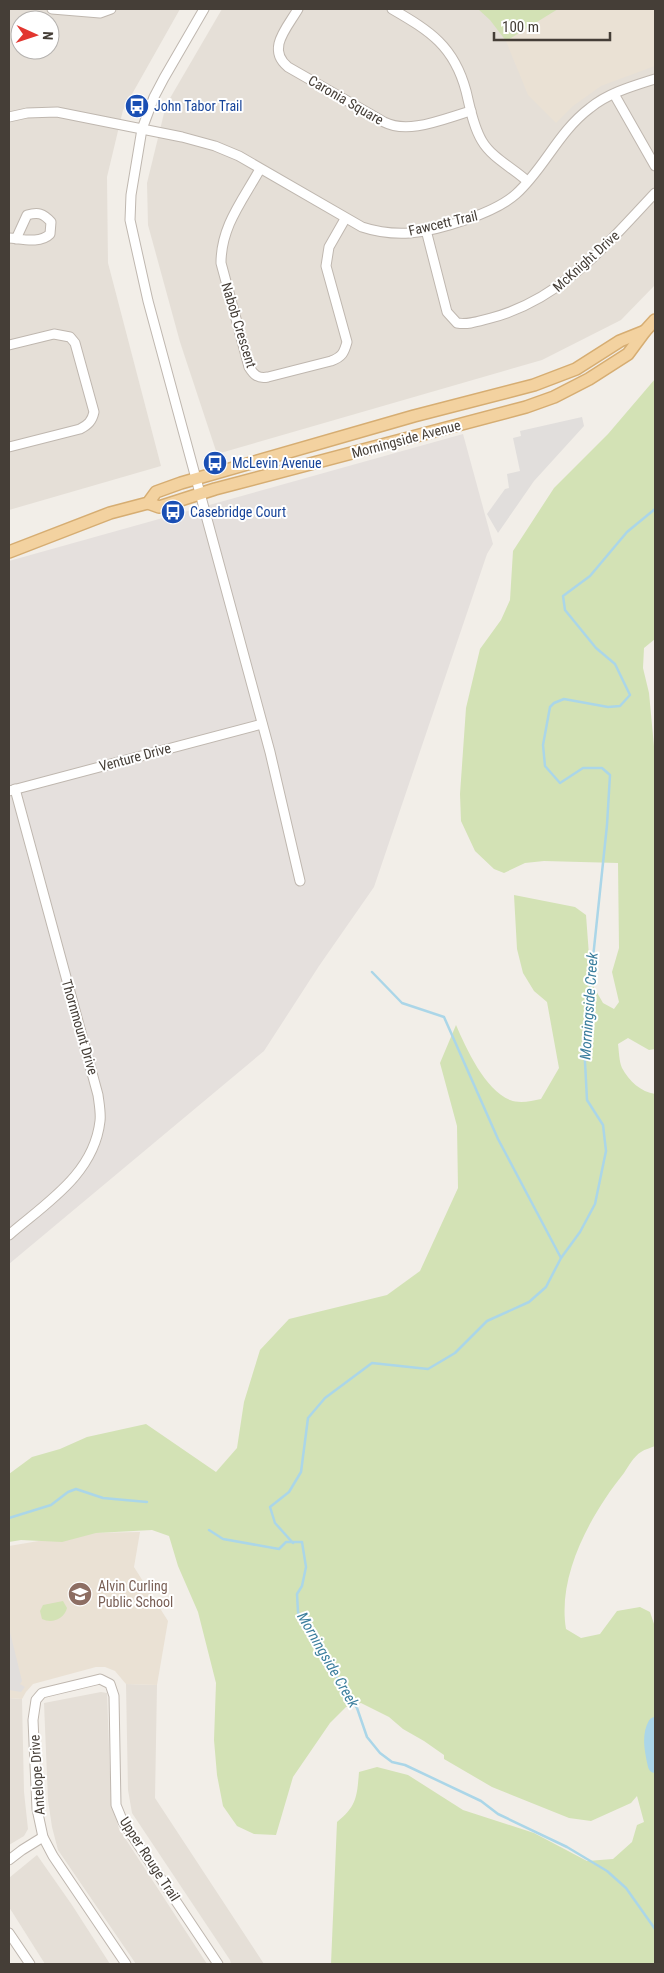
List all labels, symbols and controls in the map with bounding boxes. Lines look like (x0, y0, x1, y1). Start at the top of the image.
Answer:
north arrow (10, 10, 60, 60)
scale bar (494, 10, 610, 42)
text: 100 m (502, 18, 539, 36)
text: N (40, 31, 56, 40)
street label: Caronia Square (306, 72, 387, 128)
bus stop icon: John Tabor Trail (124, 93, 150, 119)
place label: John Tabor Trail (154, 98, 243, 114)
street label: Fawcett Trail (407, 207, 479, 239)
street label: McKnight Drive (550, 227, 623, 295)
street label: Nabob Crescent (218, 280, 260, 370)
street label: Morningside Avenue (350, 417, 463, 461)
bus stop icon: McLevin Avenue (202, 450, 228, 476)
place label: McLevin Avenue (232, 455, 322, 471)
bus stop icon: Casebridge Court (160, 499, 186, 525)
place label: Casebridge Court (190, 504, 286, 520)
street label: Venture Drive (97, 740, 173, 774)
water label: Morningside Creek (576, 951, 602, 1060)
street label: Thornmount Drive (59, 977, 101, 1077)
place label: Alvin Curling Public School (98, 1578, 173, 1610)
school or university icon: Alvin Curling Public School (67, 1581, 93, 1607)
water label: Morningside Creek (293, 1609, 363, 1711)
street label: Antelope Drive (26, 1734, 48, 1816)
street label: Upper Rouge Trail (117, 1814, 183, 1904)

